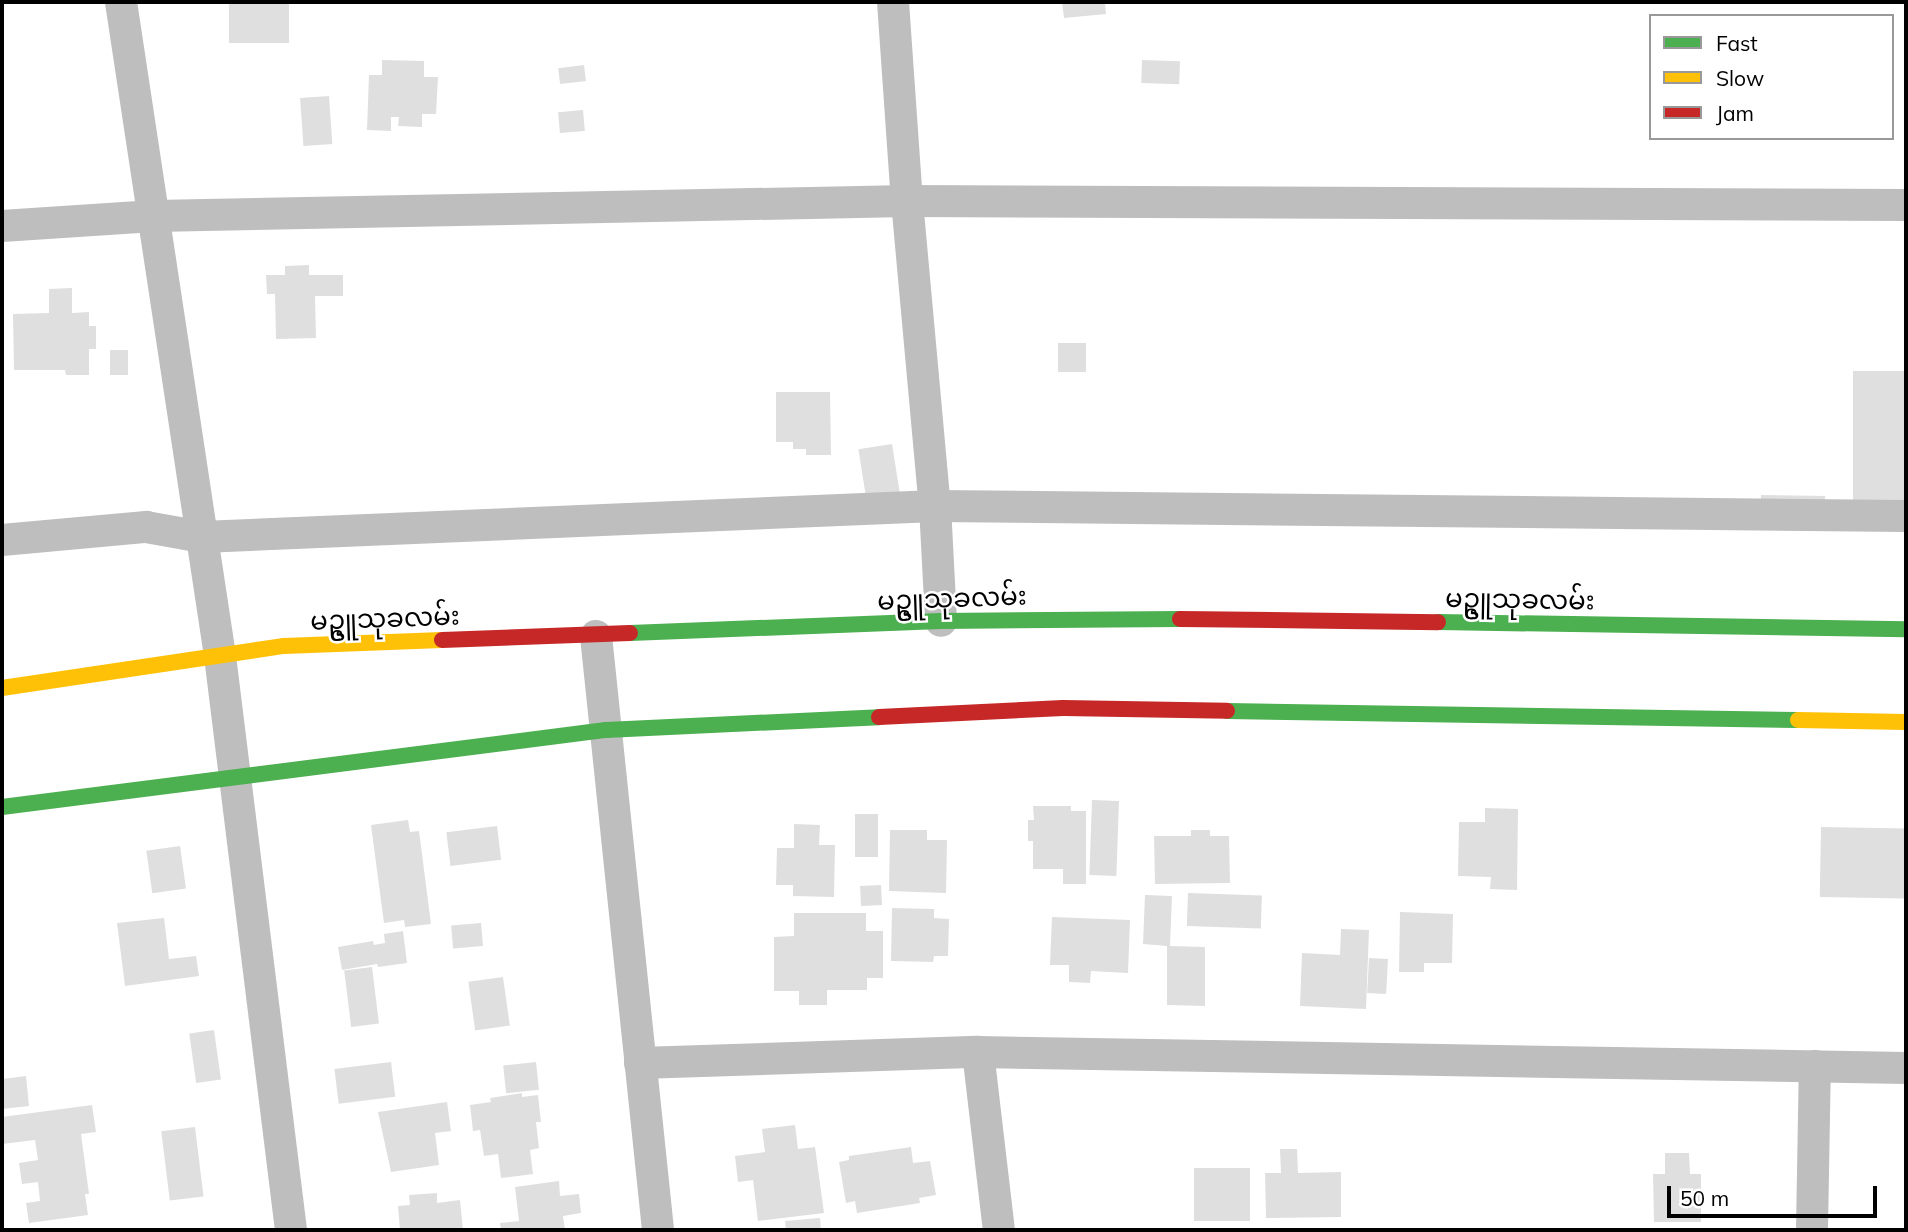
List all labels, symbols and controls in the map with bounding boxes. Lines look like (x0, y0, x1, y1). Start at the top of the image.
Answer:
legend (1649, 14, 1894, 140)
text: Fast (1716, 30, 1758, 56)
text: Slow (1716, 65, 1764, 91)
text: Jam (1716, 100, 1754, 126)
street label: မဥ္ဇူသုခလမ်း (877, 580, 1027, 616)
street label: မဥ္ဇူသုခလမ်း (1445, 582, 1595, 616)
street label: မဥ္ဇူသုခလမ်း (310, 600, 460, 636)
scale bar (1670, 1172, 1880, 1216)
text: 50 m (1680, 1185, 1729, 1211)

